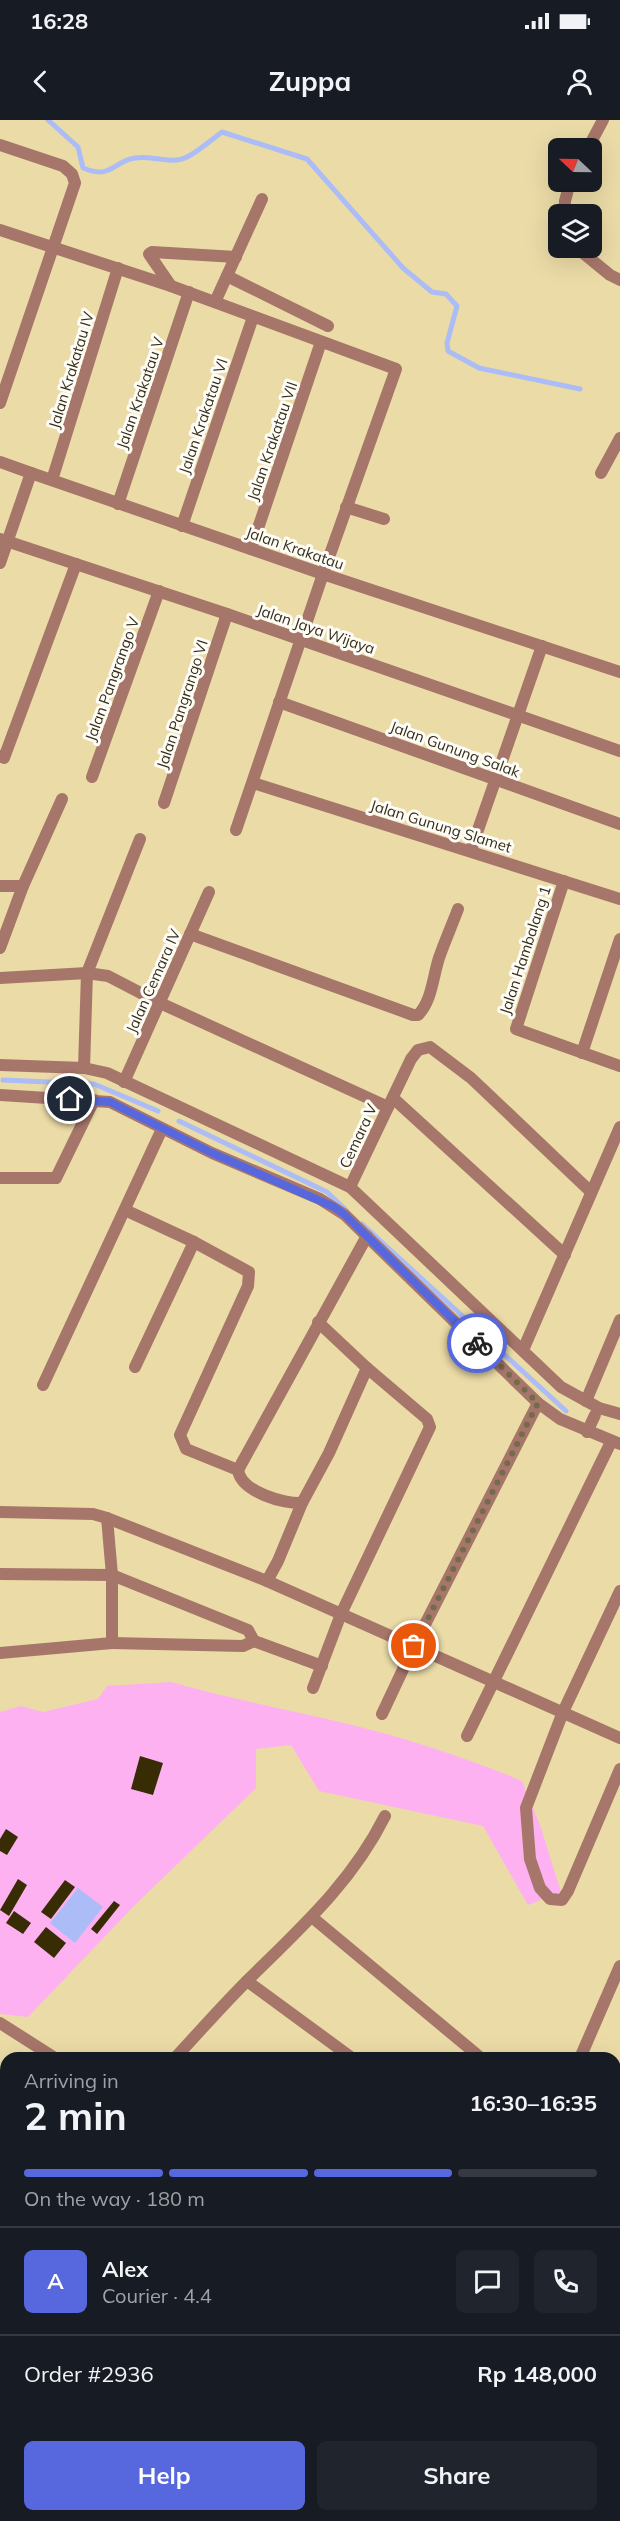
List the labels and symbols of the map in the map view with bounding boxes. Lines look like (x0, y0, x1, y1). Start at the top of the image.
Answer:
north arrow (548, 138, 602, 192)
street label: Jalan Krakatau IV (44, 309, 98, 431)
street label: Jalan Krakatau V (112, 334, 168, 451)
street label: Jalan Krakatau VI (174, 356, 232, 476)
street label: Jalan Krakatau VII (243, 379, 301, 503)
street label: Jalan Krakatau (243, 522, 347, 574)
street label: Jalan Jaya Wijaya (255, 600, 377, 658)
street label: Jalan Pangrango V (81, 614, 143, 744)
street label: Jalan Pangrango VI (152, 637, 212, 771)
street label: Jalan Gunung Salak (388, 717, 523, 781)
street label: Jalan Gunung Slamet (368, 795, 514, 857)
street label: Jalan Hambalang 1 (495, 883, 555, 1017)
street label: Jalan Cemara IV (122, 926, 185, 1036)
pin (44, 1073, 95, 1124)
street label: Cemara V (335, 1100, 381, 1171)
courier (447, 1313, 507, 1373)
pin (388, 1620, 439, 1671)

